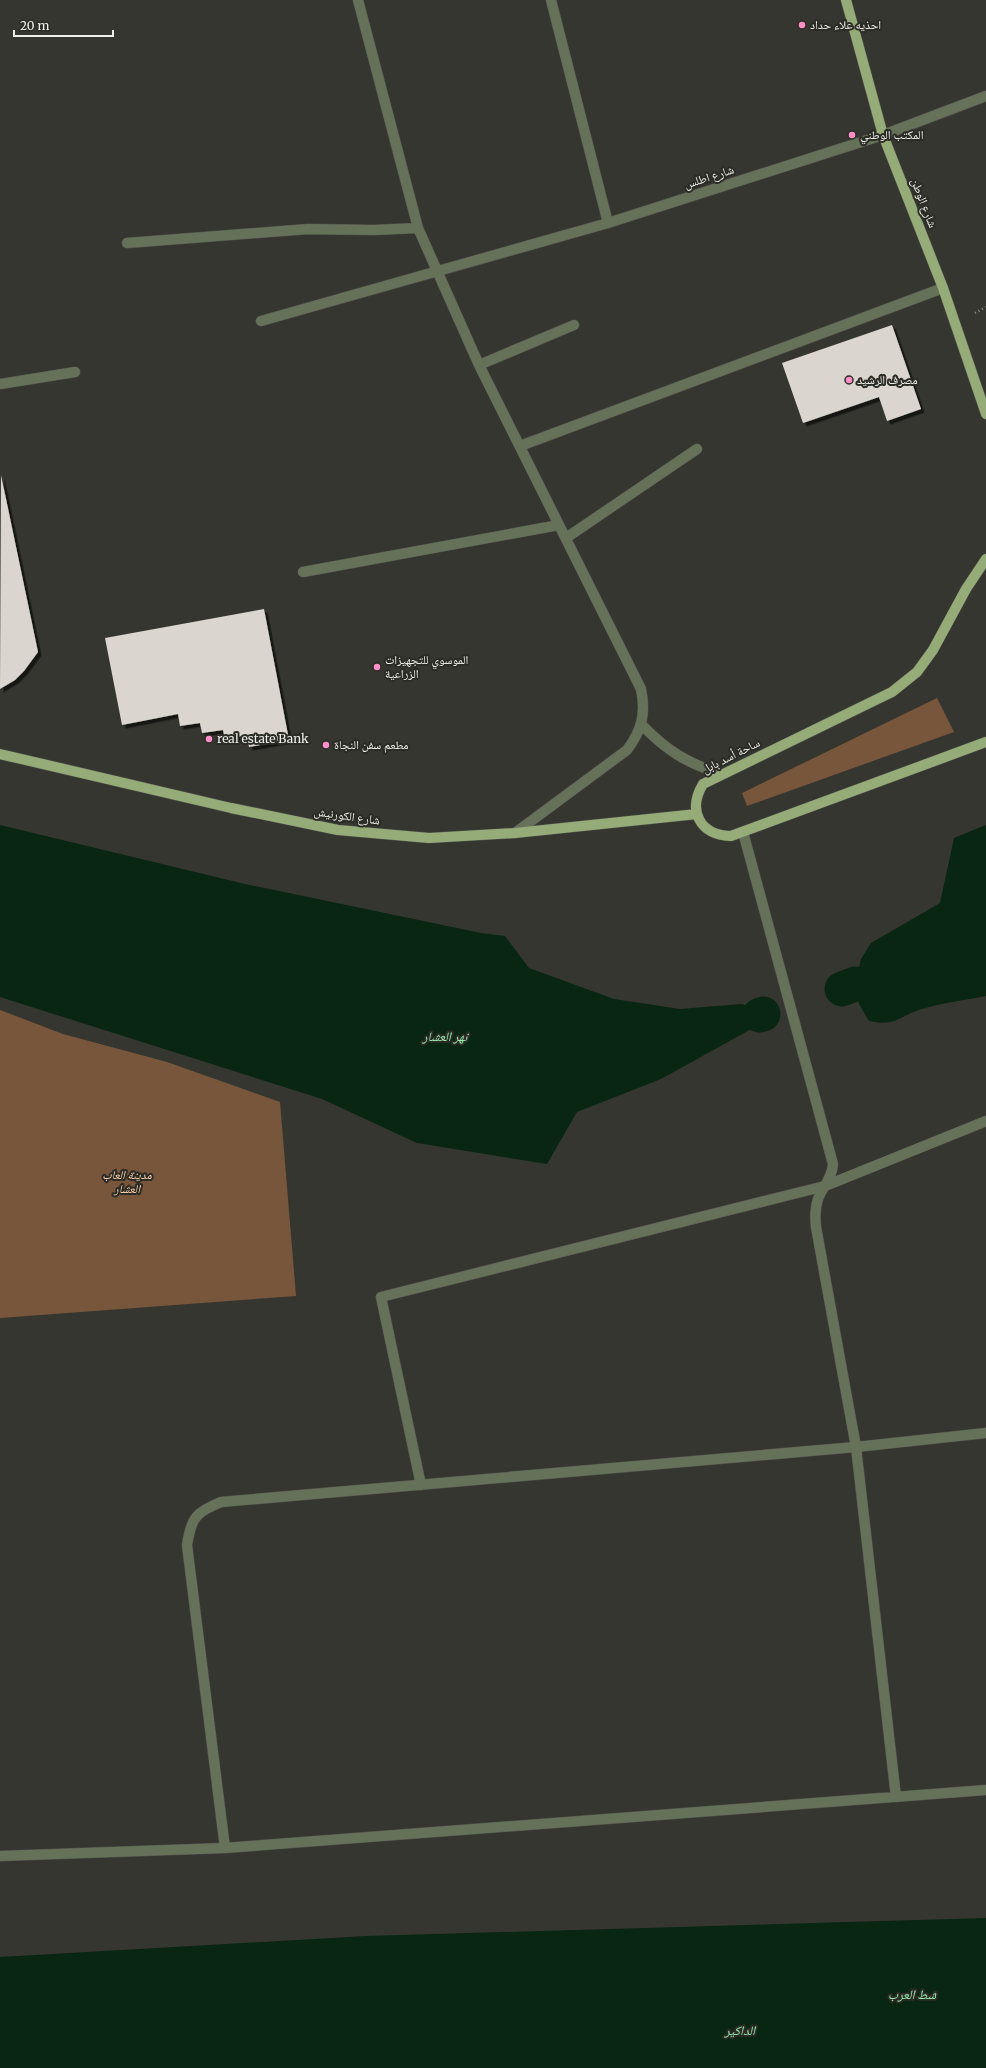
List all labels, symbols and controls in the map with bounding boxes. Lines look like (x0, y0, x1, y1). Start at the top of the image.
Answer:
scale bar (14, 12, 113, 38)
place label: احذيه علاء حداد (810, 17, 881, 32)
text: 20 m (20, 18, 49, 33)
marker: احذيه علاء حداد (797, 20, 807, 30)
place label: المكتب الوطني (860, 127, 924, 145)
marker: المكتب الوطني (847, 130, 857, 140)
street label: شارع اطلس (682, 161, 736, 193)
street label: شارع الوطن (907, 176, 941, 230)
place label: مصرف الرشيد (857, 372, 918, 387)
marker: مصرف الرشيد (844, 375, 854, 385)
place label: الموسوي للتجهيزات الزراعية (385, 652, 469, 681)
marker: الموسوي للتجهيزات الزراعية (372, 662, 382, 672)
place label: real estate Bank (217, 731, 309, 746)
marker: real estate Bank (204, 734, 214, 744)
street label: ساحة أسد بابل (699, 735, 762, 777)
place label: مطعم سفن النجاة (334, 737, 408, 753)
marker: مطعم سفن النجاة (321, 740, 331, 750)
street label: شارع الكورنيش (313, 803, 381, 829)
water label: نهر العشار (422, 1028, 470, 1045)
park label: مدينة العاب العشار (102, 1167, 152, 1196)
water label: شط العرب (888, 1986, 936, 2003)
water label: الداكير (724, 2022, 757, 2039)

